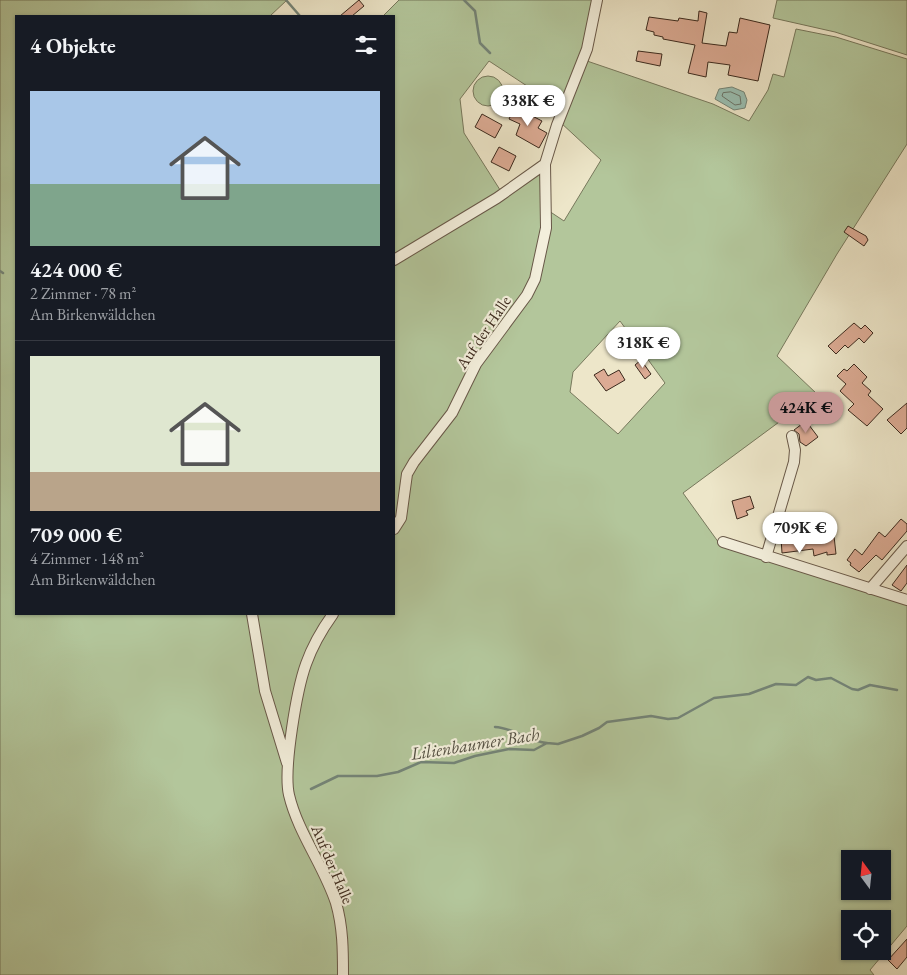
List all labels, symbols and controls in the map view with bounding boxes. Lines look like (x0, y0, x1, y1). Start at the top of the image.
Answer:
icon: filters (352, 31, 380, 59)
text: 4 Objekte (30, 32, 116, 59)
pin: 338K € (487, 84, 569, 127)
text: 338K € (501, 90, 555, 111)
icon: home (160, 123, 250, 213)
text: 424 000 € (30, 256, 122, 283)
text: 2 Zimmer · 78 m² (30, 283, 136, 304)
street label: Auf der Halle (451, 292, 516, 374)
text: Am Birkenwäldchen (30, 304, 156, 325)
pin: 318K € (602, 326, 684, 369)
text: 318K € (616, 332, 670, 353)
icon: home (160, 389, 250, 479)
pin: 424K € (765, 392, 847, 434)
text: 424K € (779, 397, 833, 418)
pin: 709K € (759, 512, 841, 554)
text: 709K € (773, 517, 827, 538)
text: 709 000 € (30, 521, 122, 548)
text: 4 Zimmer · 148 m² (30, 548, 144, 569)
text: Am Birkenwäldchen (30, 569, 156, 590)
water label: Lilienbaumer Bach (408, 722, 541, 765)
street label: Auf der Halle (306, 821, 359, 907)
north arrow (841, 850, 891, 900)
map controls (841, 850, 891, 960)
button: locate (841, 910, 891, 960)

